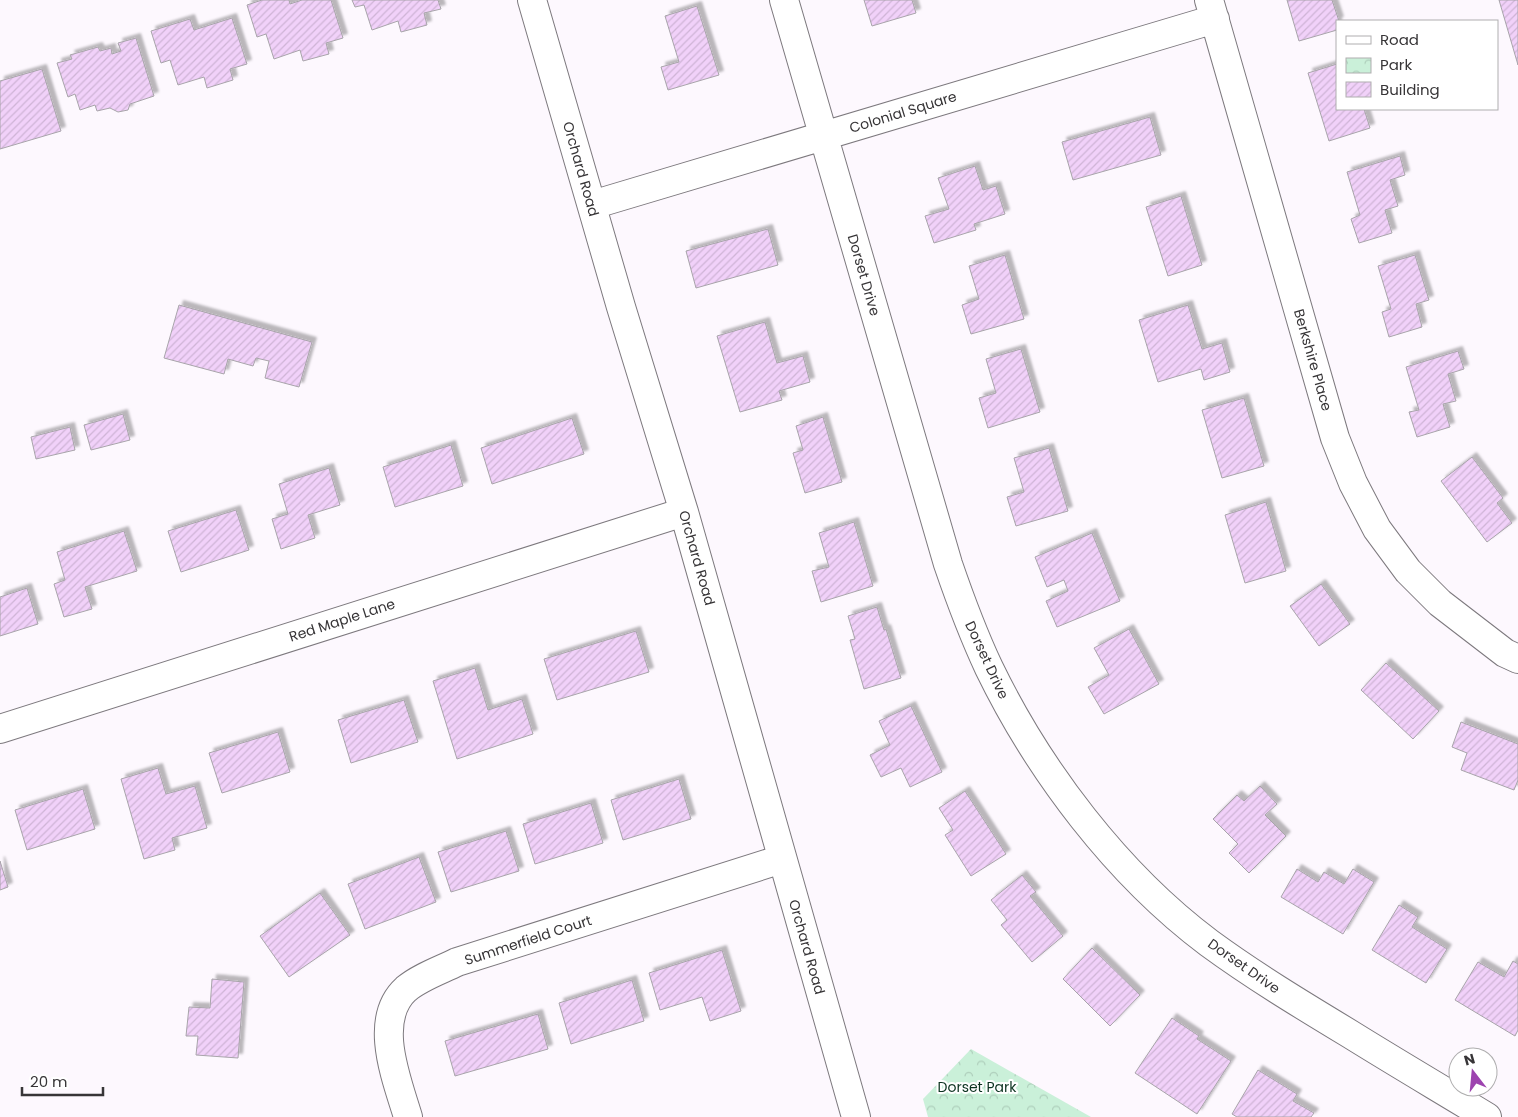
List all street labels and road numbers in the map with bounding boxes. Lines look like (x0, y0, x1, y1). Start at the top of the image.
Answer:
street label: Colonial Square (847, 86, 959, 138)
street label: Orchard Road (558, 119, 604, 219)
street label: Dorset Drive (843, 232, 885, 318)
street label: Berkshire Place (1289, 307, 1337, 414)
street label: Orchard Road (674, 508, 720, 608)
street label: Red Maple Lane (286, 593, 398, 647)
street label: Dorset Drive (960, 618, 1014, 703)
street label: Orchard Road (784, 897, 830, 997)
street label: Summerfield Court (462, 910, 594, 970)
street label: Dorset Drive (1204, 934, 1284, 998)

